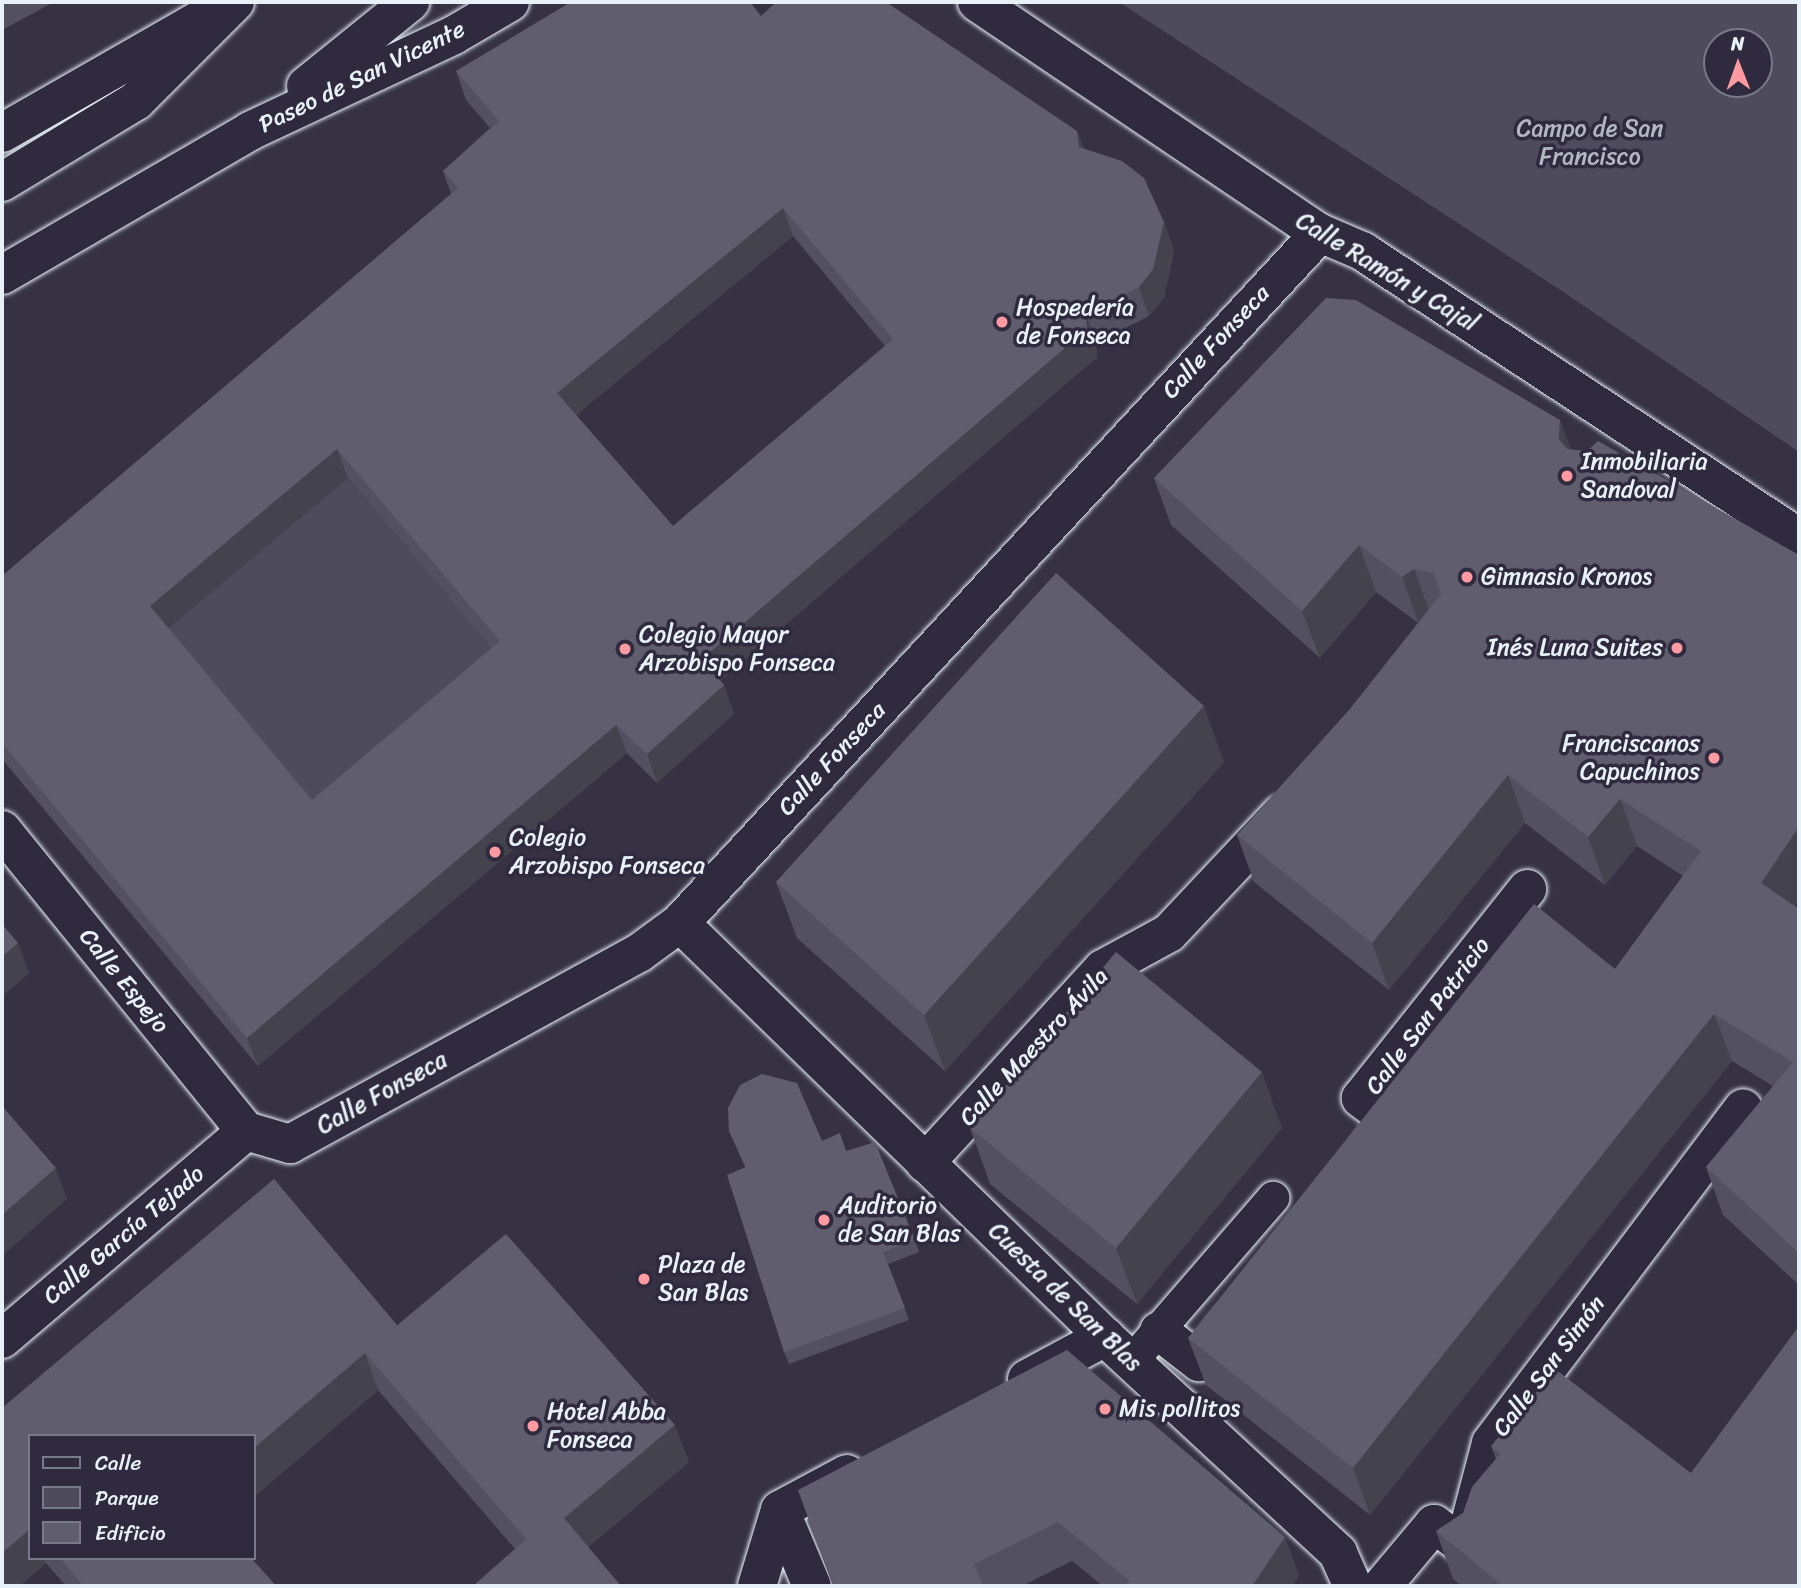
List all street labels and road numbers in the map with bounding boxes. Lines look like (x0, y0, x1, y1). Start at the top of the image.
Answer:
street label: Paseo de San Vicente (255, 15, 469, 139)
street label: Calle Ramón y Cajal (1290, 206, 1484, 338)
street label: Calle Fonseca (1156, 279, 1276, 405)
street label: Calle Fonseca (772, 696, 892, 822)
street label: Calle Espejo (73, 922, 175, 1040)
street label: Calle San Patricio (1359, 931, 1497, 1101)
street label: Calle Maestro Ávila (954, 962, 1114, 1132)
street label: Calle Fonseca (312, 1045, 452, 1141)
street label: Calle García Tejado (38, 1159, 210, 1311)
street label: Cuesta de San Blas (982, 1216, 1148, 1378)
street label: Calle San Simón (1486, 1289, 1612, 1443)

